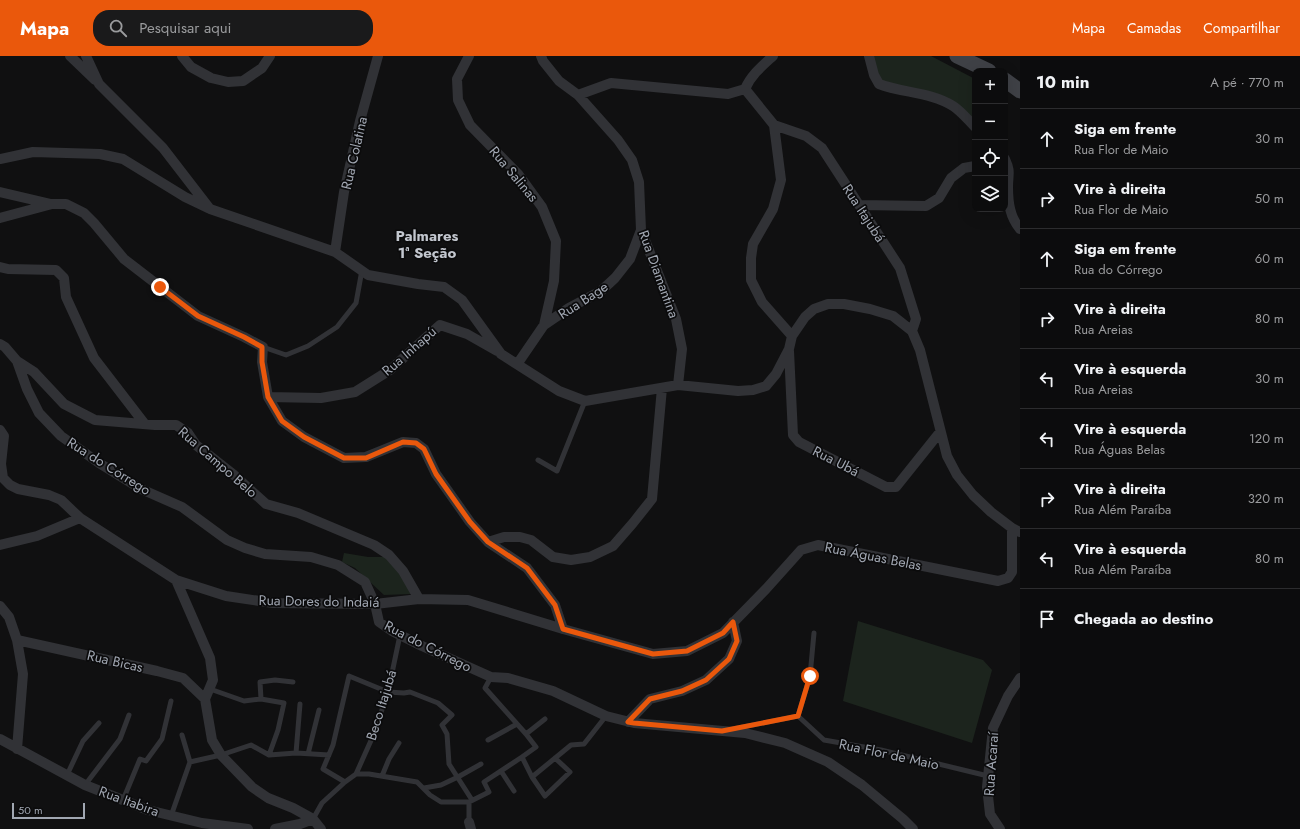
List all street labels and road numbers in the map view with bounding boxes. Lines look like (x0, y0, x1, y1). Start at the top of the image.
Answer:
street label: Rua Colatina (336, 115, 372, 191)
street label: Rua Salinas (485, 142, 543, 206)
street label: Rua Itajubá (838, 180, 890, 246)
street label: Rua Diamantina (634, 227, 684, 321)
street label: Rua Bage (554, 276, 612, 324)
street label: Rua Inhapú (377, 322, 441, 380)
street label: Rua Campo Belo (174, 422, 262, 502)
street label: Rua do Córrego (63, 432, 155, 500)
street label: Rua Ubá (809, 441, 863, 481)
street label: Rua Águas Belas (823, 537, 923, 575)
street label: Rua Dores do Indaiá (258, 590, 380, 612)
street label: Rua do Córrego (381, 615, 475, 677)
street label: Rua Bicas (85, 645, 145, 677)
street label: Beco Itajubá (361, 667, 401, 743)
street label: Rua Acaraí (979, 730, 1003, 797)
street label: Rua Flor de Maio (837, 734, 941, 774)
street label: Rua Itabira (96, 781, 162, 821)

